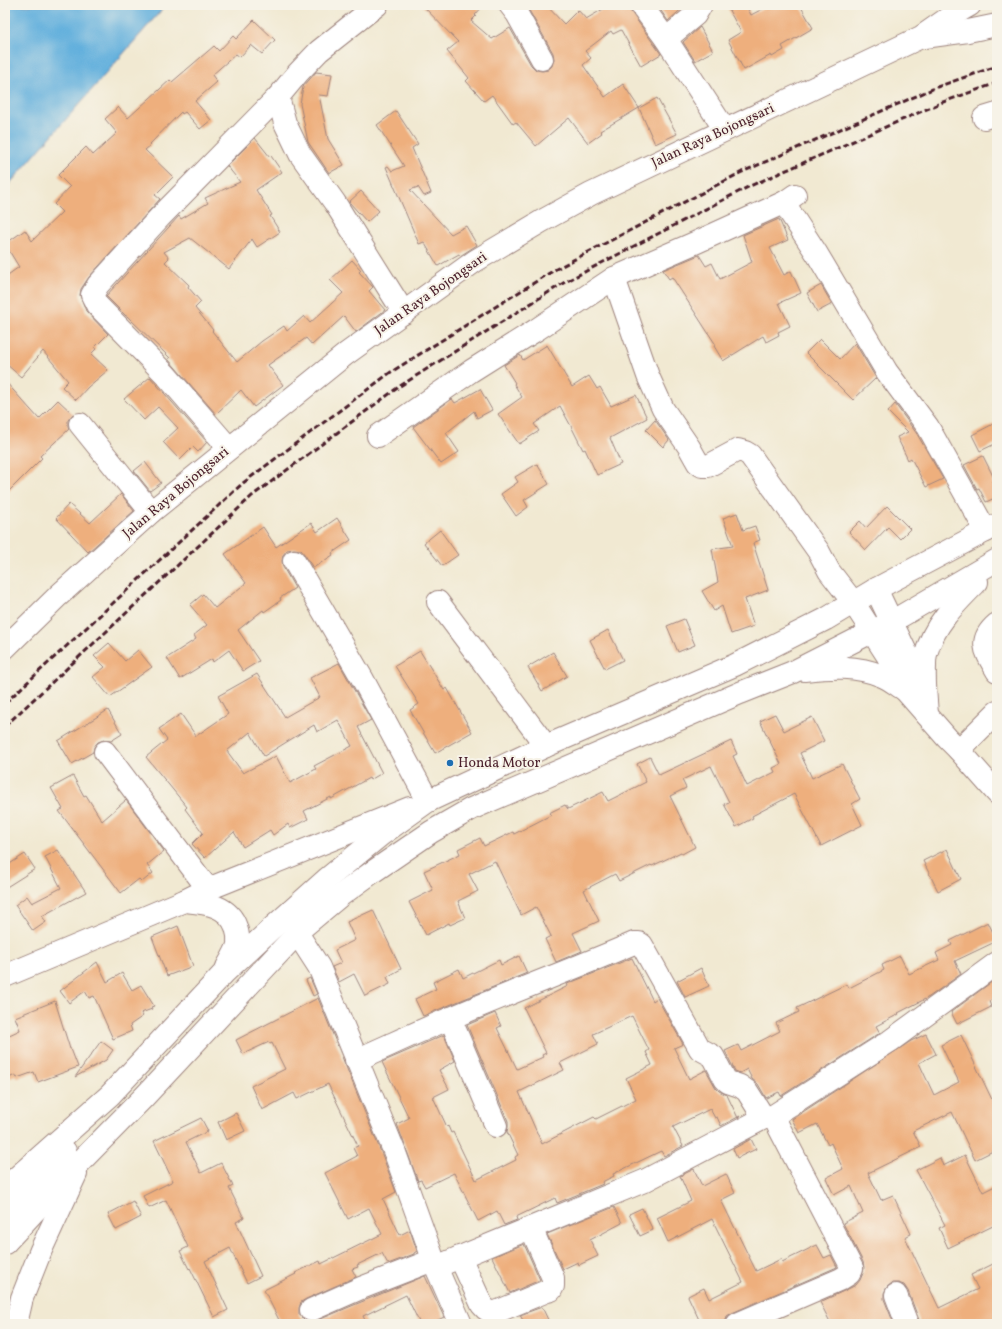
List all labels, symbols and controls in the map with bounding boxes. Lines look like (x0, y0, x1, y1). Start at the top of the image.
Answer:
street label: Jalan Raya Bojongsari (648, 99, 778, 173)
street label: Jalan Raya Bojongsari (371, 248, 491, 340)
street label: Jalan Raya Bojongsari (119, 443, 233, 543)
place label: Honda Motor (458, 754, 540, 773)
marker: Honda Motor (445, 758, 455, 768)

